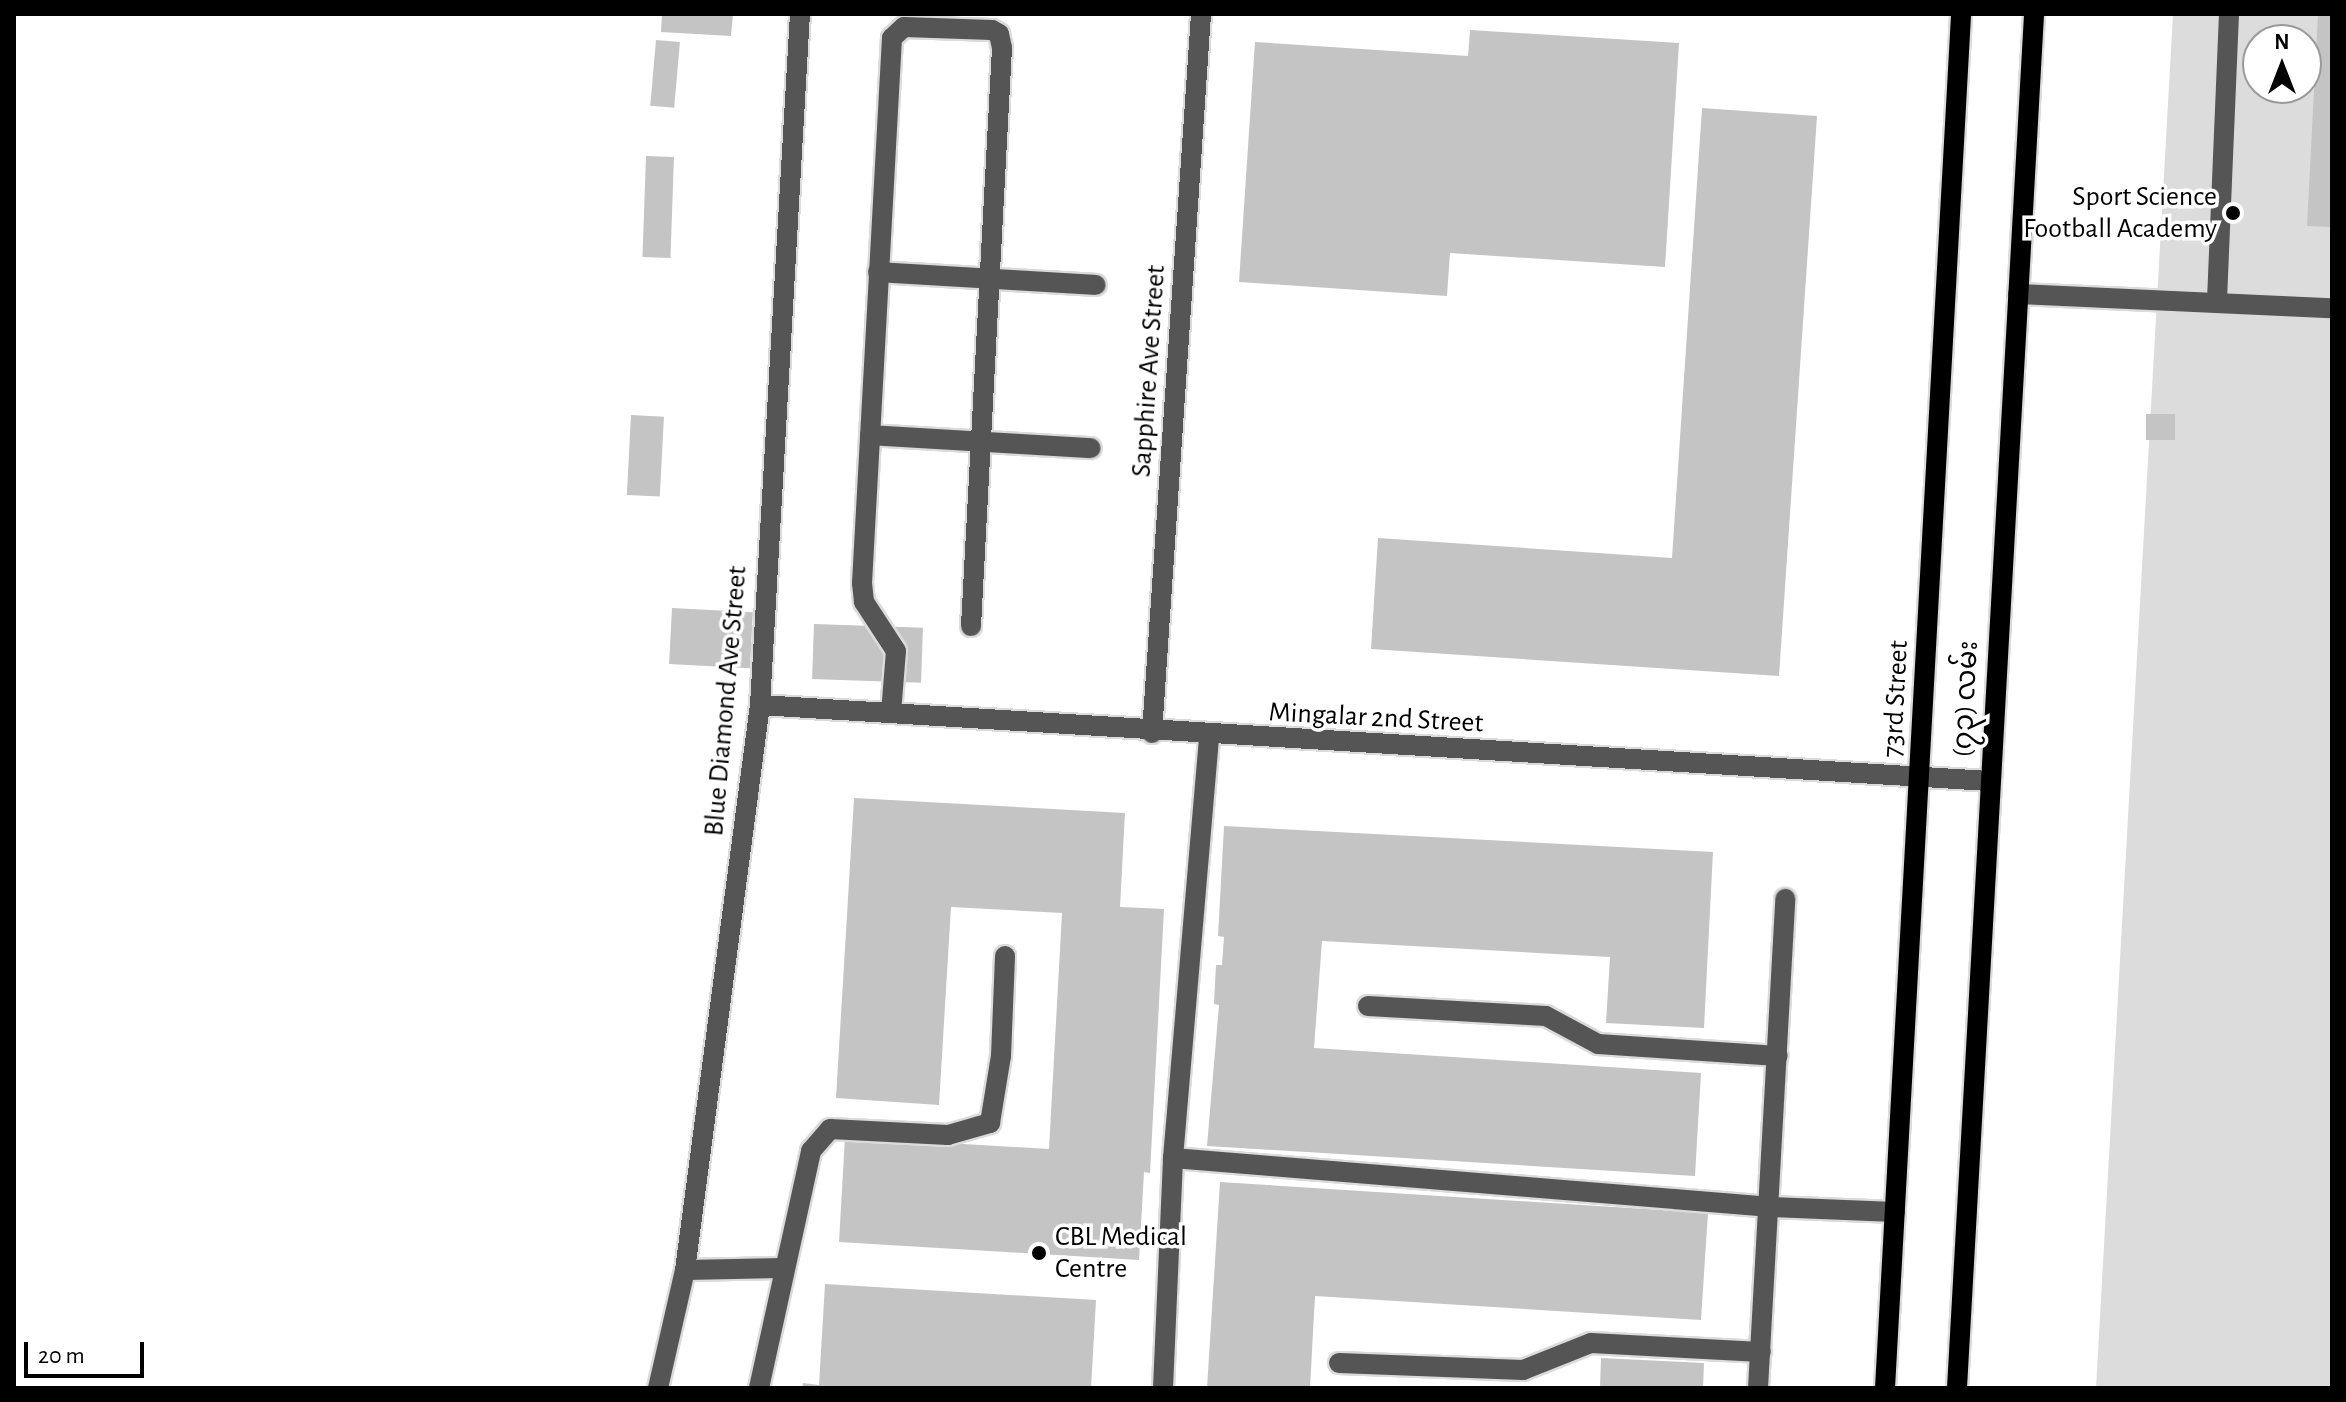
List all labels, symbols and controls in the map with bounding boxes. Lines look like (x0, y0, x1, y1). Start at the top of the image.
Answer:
north arrow (2242, 24, 2322, 104)
text: N (2274, 31, 2290, 53)
place label: Sport Science Football Academy (2023, 180, 2217, 246)
marker: Sport Science Football Academy (2224, 204, 2242, 222)
street label: Sapphire Ave Street (1125, 264, 1173, 478)
street label: Blue Diamond Ave Street (697, 564, 755, 838)
street label: 73rd Street (1876, 640, 1916, 758)
street label: (၇၃) လမ်း (1946, 640, 1986, 758)
street label: Mingalar 2nd Street (1268, 696, 1484, 740)
place label: CBL Medical Centre (1055, 1220, 1187, 1286)
marker: CBL Medical Centre (1030, 1244, 1048, 1262)
scale bar (28, 1326, 148, 1376)
text: 20 m (38, 1344, 85, 1368)

